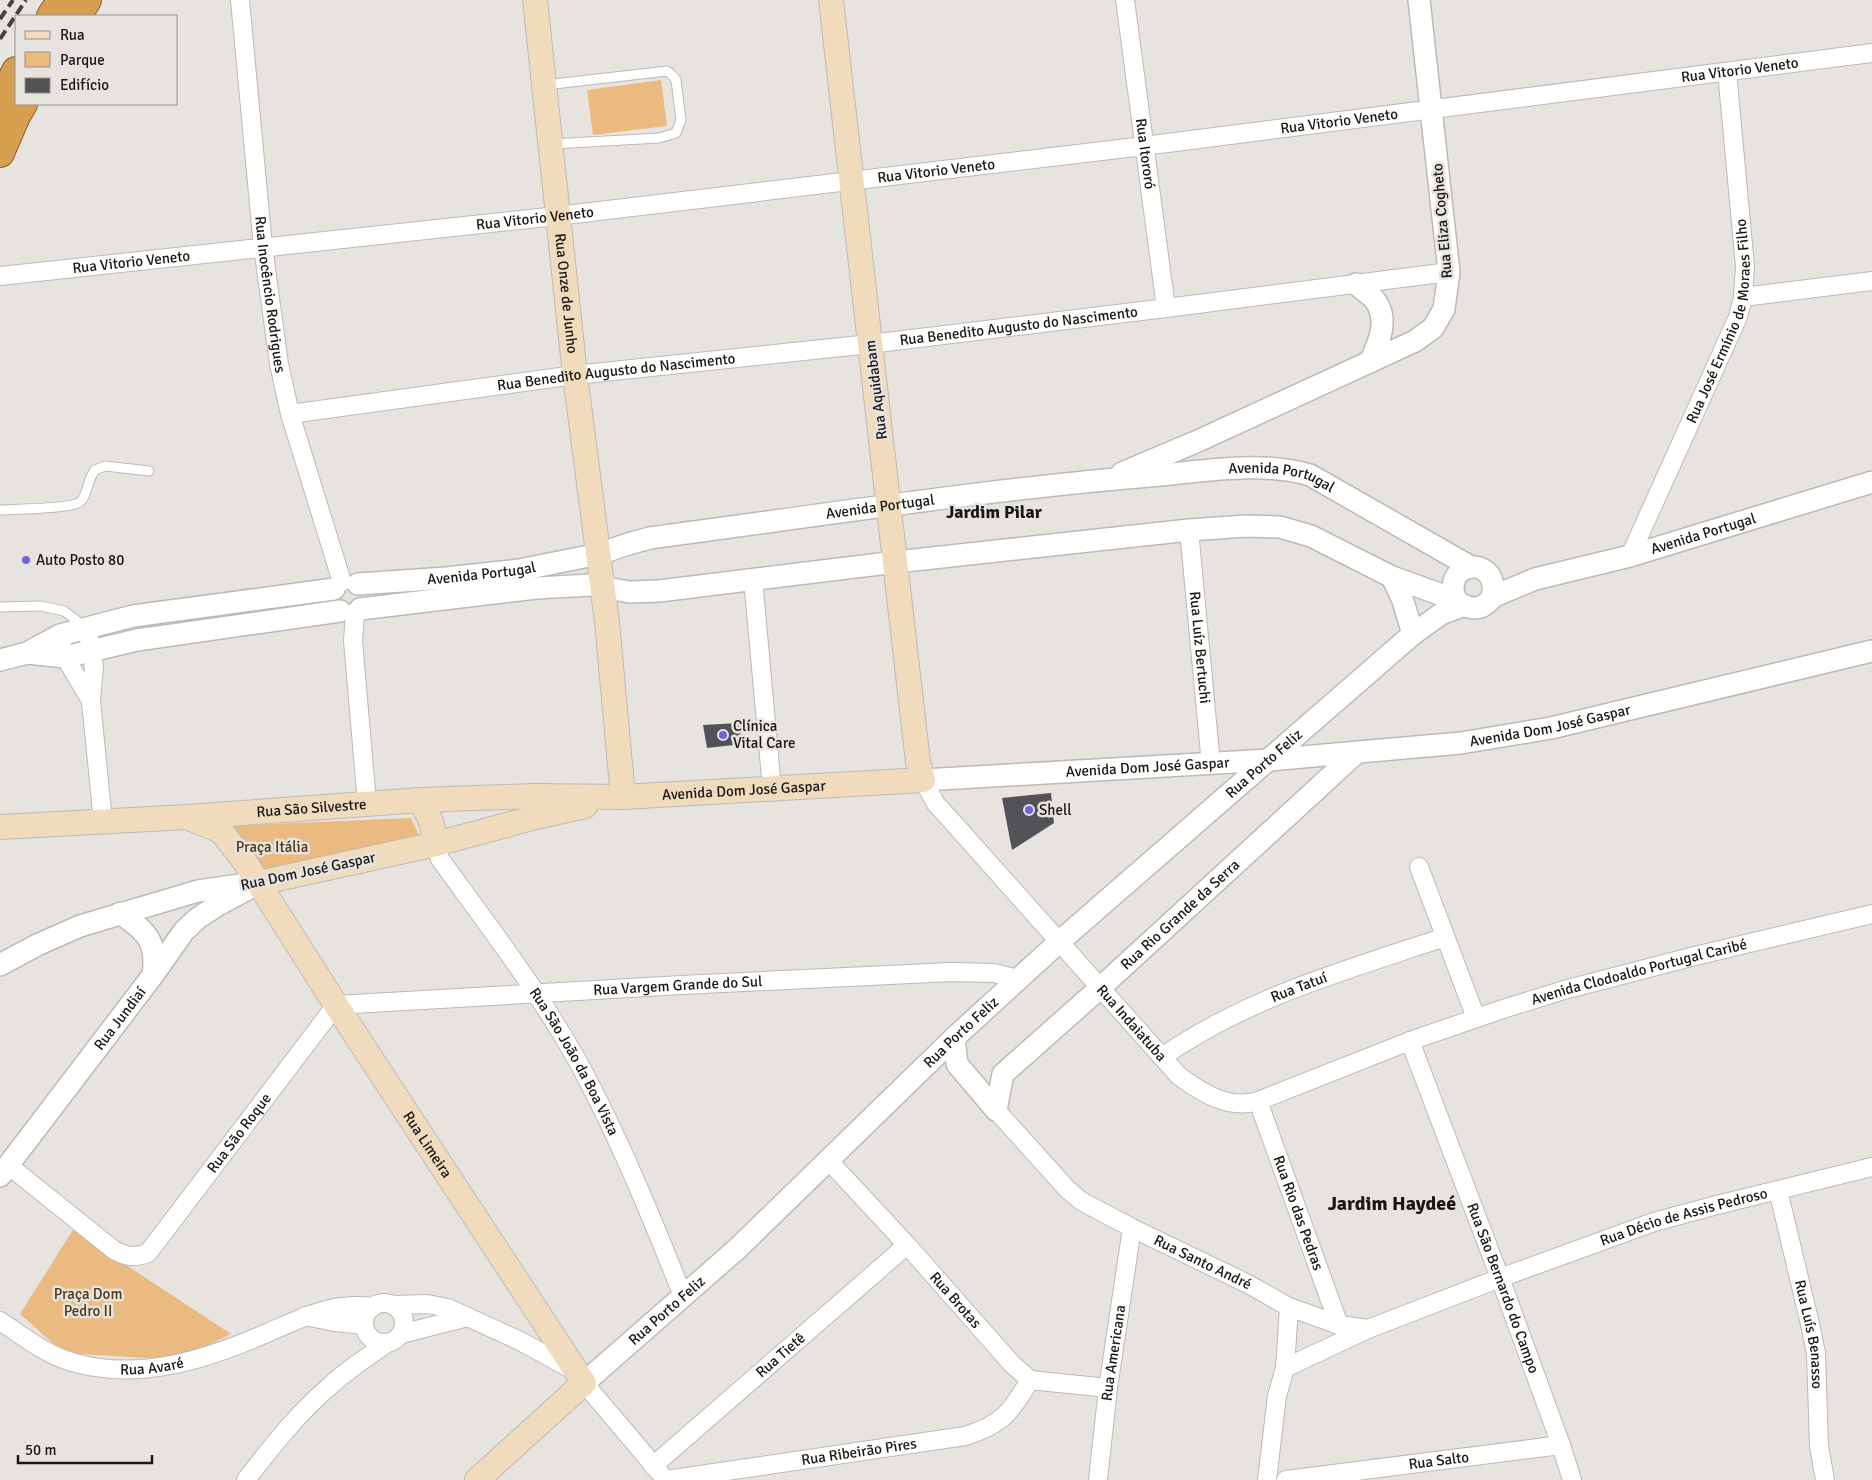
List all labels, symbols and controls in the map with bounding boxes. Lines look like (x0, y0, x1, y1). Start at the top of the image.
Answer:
legend (15, 15, 178, 105)
text: Rua (60, 26, 85, 44)
text: Parque (60, 51, 105, 69)
street label: Rua Vitorio Veneto (1680, 53, 1800, 86)
text: Edifício (60, 76, 109, 94)
street label: Rua Vitorio Veneto (1279, 105, 1399, 138)
street label: Rua Itororó (1132, 117, 1159, 190)
street label: Rua Vitorio Veneto (876, 155, 996, 187)
street label: Rua Eliza Cogheto (1428, 162, 1456, 279)
street label: Rua Vitorio Veneto (475, 203, 595, 234)
street label: Rua Inocêncio Rodrigues (251, 215, 290, 375)
street label: Rua José Ermínio de Moraes Filho (1682, 218, 1754, 426)
street label: Rua Onze de Junho (551, 232, 582, 355)
street label: Rua Vitorio Veneto (71, 247, 191, 277)
street label: Rua Benedito Augusto do Nascimento (898, 302, 1139, 349)
street label: Rua Aquidabam (861, 339, 891, 441)
street label: Rua Benedito Augusto do Nascimento (496, 349, 737, 395)
street label: Avenida Portugal (1228, 459, 1338, 496)
street label: Avenida Portugal (825, 490, 936, 523)
district label: Jardim Pilar (946, 501, 1043, 523)
street label: Avenida Portugal (1648, 509, 1758, 558)
place label: Auto Posto 80 (36, 551, 124, 569)
marker: Auto Posto 80 (20, 554, 32, 566)
street label: Avenida Portugal (427, 558, 537, 588)
street label: Rua Luíz Bertuchi (1186, 591, 1214, 704)
street label: Avenida Dom José Gaspar (1468, 700, 1633, 750)
place label: Clínica Vital Care (733, 717, 795, 752)
street label: Rua Porto Feliz (1222, 725, 1306, 802)
marker: Clínica Vital Care (717, 729, 729, 741)
street label: Avenida Dom José Gaspar (1065, 753, 1230, 781)
street label: Avenida Dom José Gaspar (662, 777, 827, 804)
street label: Rua São Silvestre (256, 795, 367, 821)
place label: Shell (1039, 801, 1072, 819)
marker: Shell (1023, 804, 1035, 816)
park label: Praça Itália (236, 838, 308, 856)
street label: Rua Dom José Gaspar (239, 848, 378, 894)
street label: Rua Rio Grande da Serra (1117, 855, 1243, 974)
street label: Avenida Clodoaldo Portugal Caribé (1529, 935, 1749, 1009)
street label: Rua Tatuí (1268, 968, 1329, 1006)
street label: Rua Vargem Grande do Sul (593, 972, 763, 999)
street label: Rua Indaiatuba (1093, 981, 1171, 1065)
street label: Rua Jundiaí (90, 983, 150, 1054)
street label: Rua São João da Boa Vista (526, 984, 623, 1138)
street label: Rua Porto Feliz (920, 993, 1002, 1072)
street label: Rua São Roque (203, 1090, 275, 1176)
street label: Rua Limeira (399, 1108, 456, 1181)
street label: Rua Rio das Pedras (1269, 1153, 1328, 1273)
street label: Rua Décio de Assis Pedroso (1598, 1184, 1769, 1250)
district label: Jardim Haydeé (1328, 1191, 1456, 1216)
street label: Rua São Bernardo do Campo (1463, 1200, 1543, 1376)
street label: Rua Santo André (1151, 1231, 1255, 1293)
street label: Rua Brotas (926, 1268, 985, 1332)
street label: Rua Porto Feliz (625, 1272, 709, 1349)
street label: Rua Luís Benasso (1791, 1278, 1826, 1389)
park label: Praça Dom Pedro II (54, 1285, 122, 1320)
street label: Rua Americana (1098, 1304, 1129, 1402)
street label: Rua Tietê (752, 1329, 809, 1381)
street label: Rua Avaré (120, 1354, 185, 1379)
scale bar (18, 1432, 151, 1464)
street label: Rua Ribeirão Pires (800, 1434, 918, 1469)
text: 50 m (25, 1441, 56, 1459)
street label: Rua Salto (1407, 1448, 1470, 1473)

